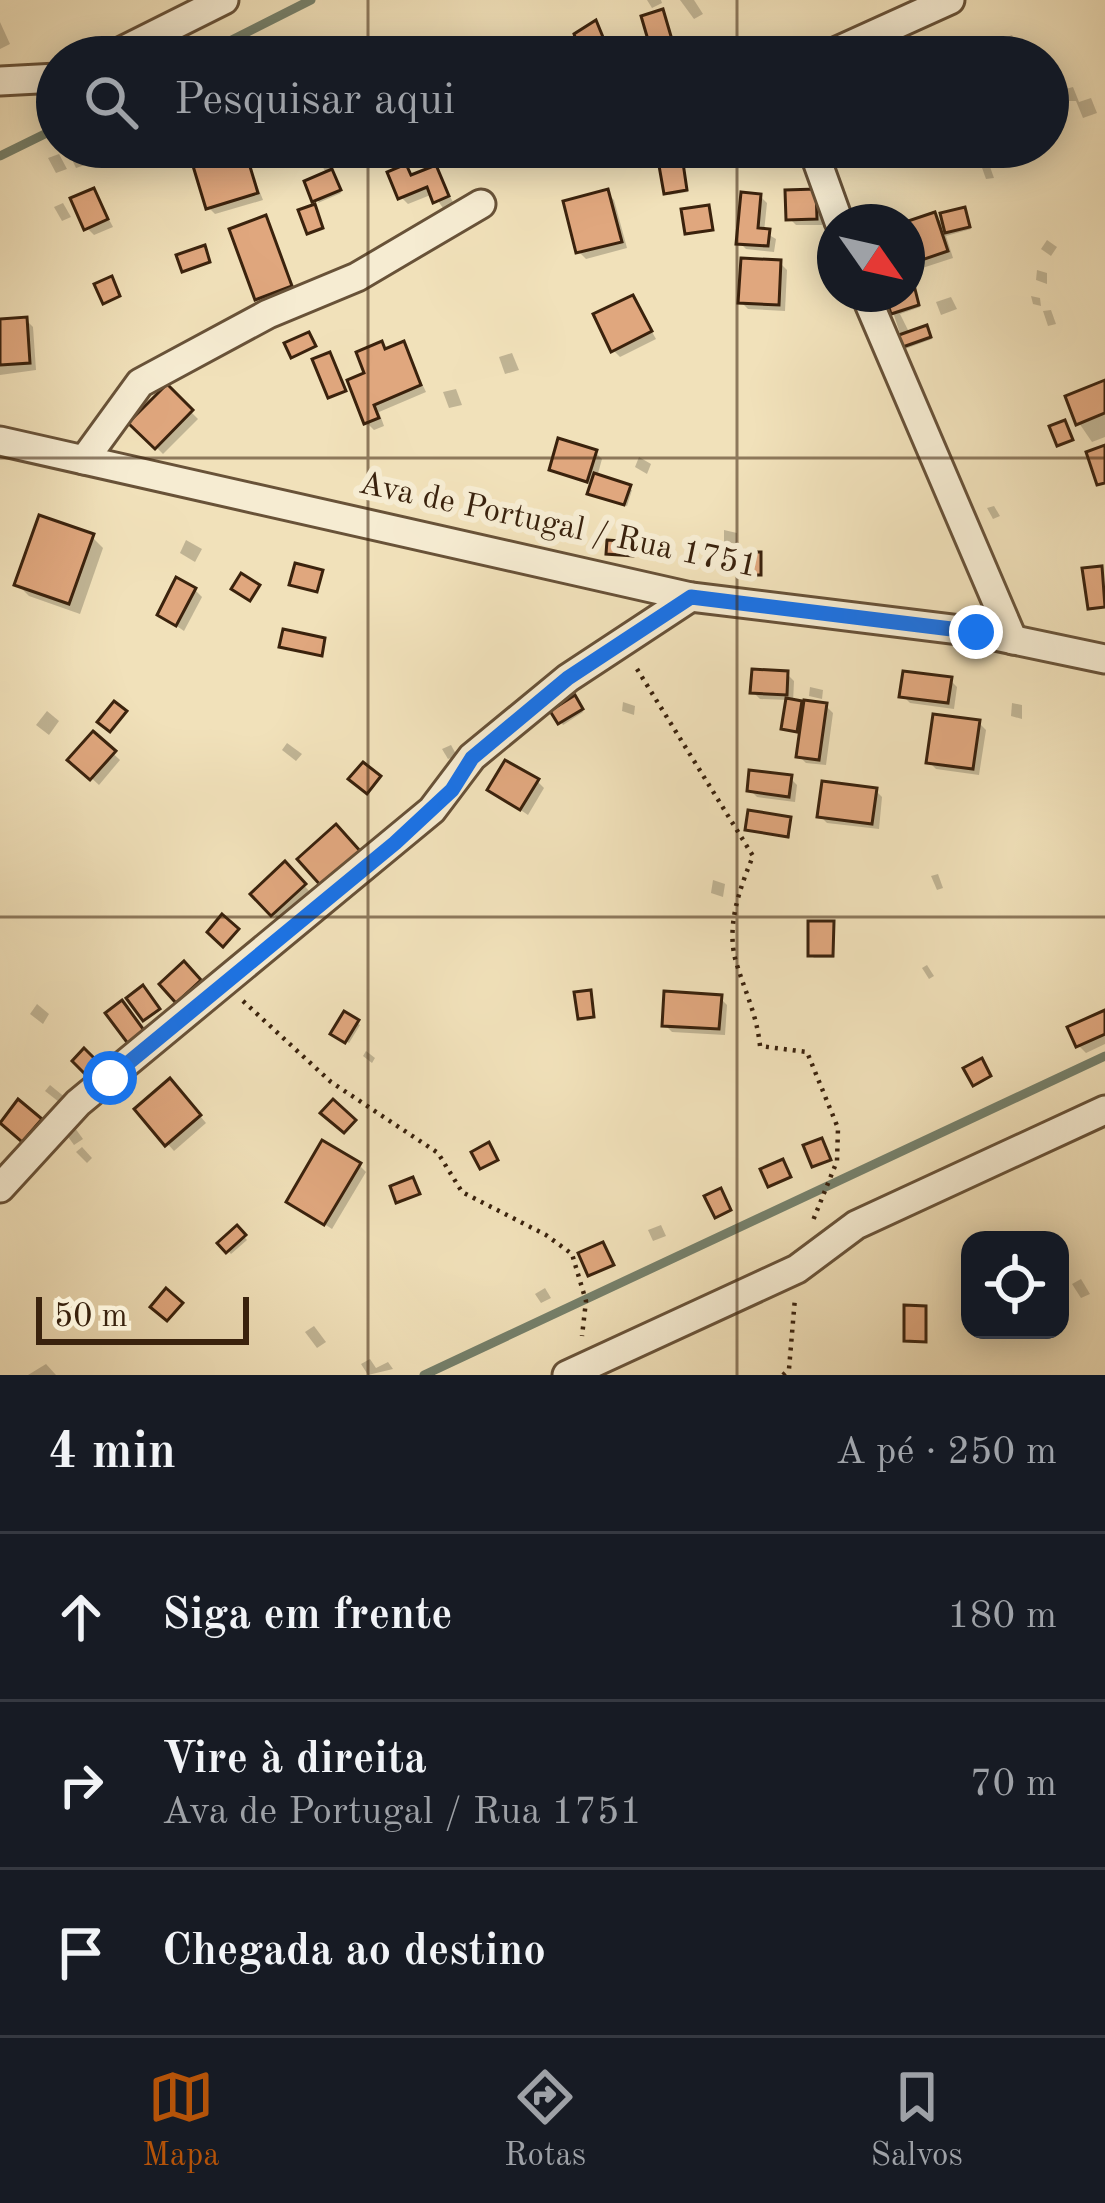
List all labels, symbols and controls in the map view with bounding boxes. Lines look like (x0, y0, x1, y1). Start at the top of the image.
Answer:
search box (36, 36, 1069, 168)
icon: search (78, 69, 144, 135)
text: Pesquisar aqui (174, 79, 455, 124)
north arrow (817, 204, 925, 312)
street label: Ava de Portugal / Rua 1751 (356, 468, 760, 584)
route end (949, 605, 1003, 659)
route start (83, 1051, 137, 1105)
map controls (961, 1231, 1069, 1339)
button: locate (961, 1231, 1069, 1339)
scale bar (36, 1291, 249, 1344)
text: 50 m (54, 1301, 128, 1334)
text: 4 min (48, 1428, 176, 1479)
text: A pé · 250 m (836, 1433, 1057, 1472)
icon: ahead (48, 1584, 114, 1650)
text: Siga em frente (162, 1594, 453, 1639)
text: 180 m (947, 1597, 1057, 1636)
text: Vire à direita (162, 1738, 427, 1783)
icon: right (48, 1752, 114, 1818)
text: 70 m (970, 1765, 1057, 1804)
text: Ava de Portugal / Rua 1751 (162, 1793, 642, 1832)
icon: arrive (48, 1920, 114, 1986)
text: Chegada ao destino (162, 1930, 546, 1975)
tab: Mapa (142, 2064, 220, 2177)
tab: Rotas (504, 2064, 586, 2177)
tab: Salvos (871, 2064, 963, 2177)

